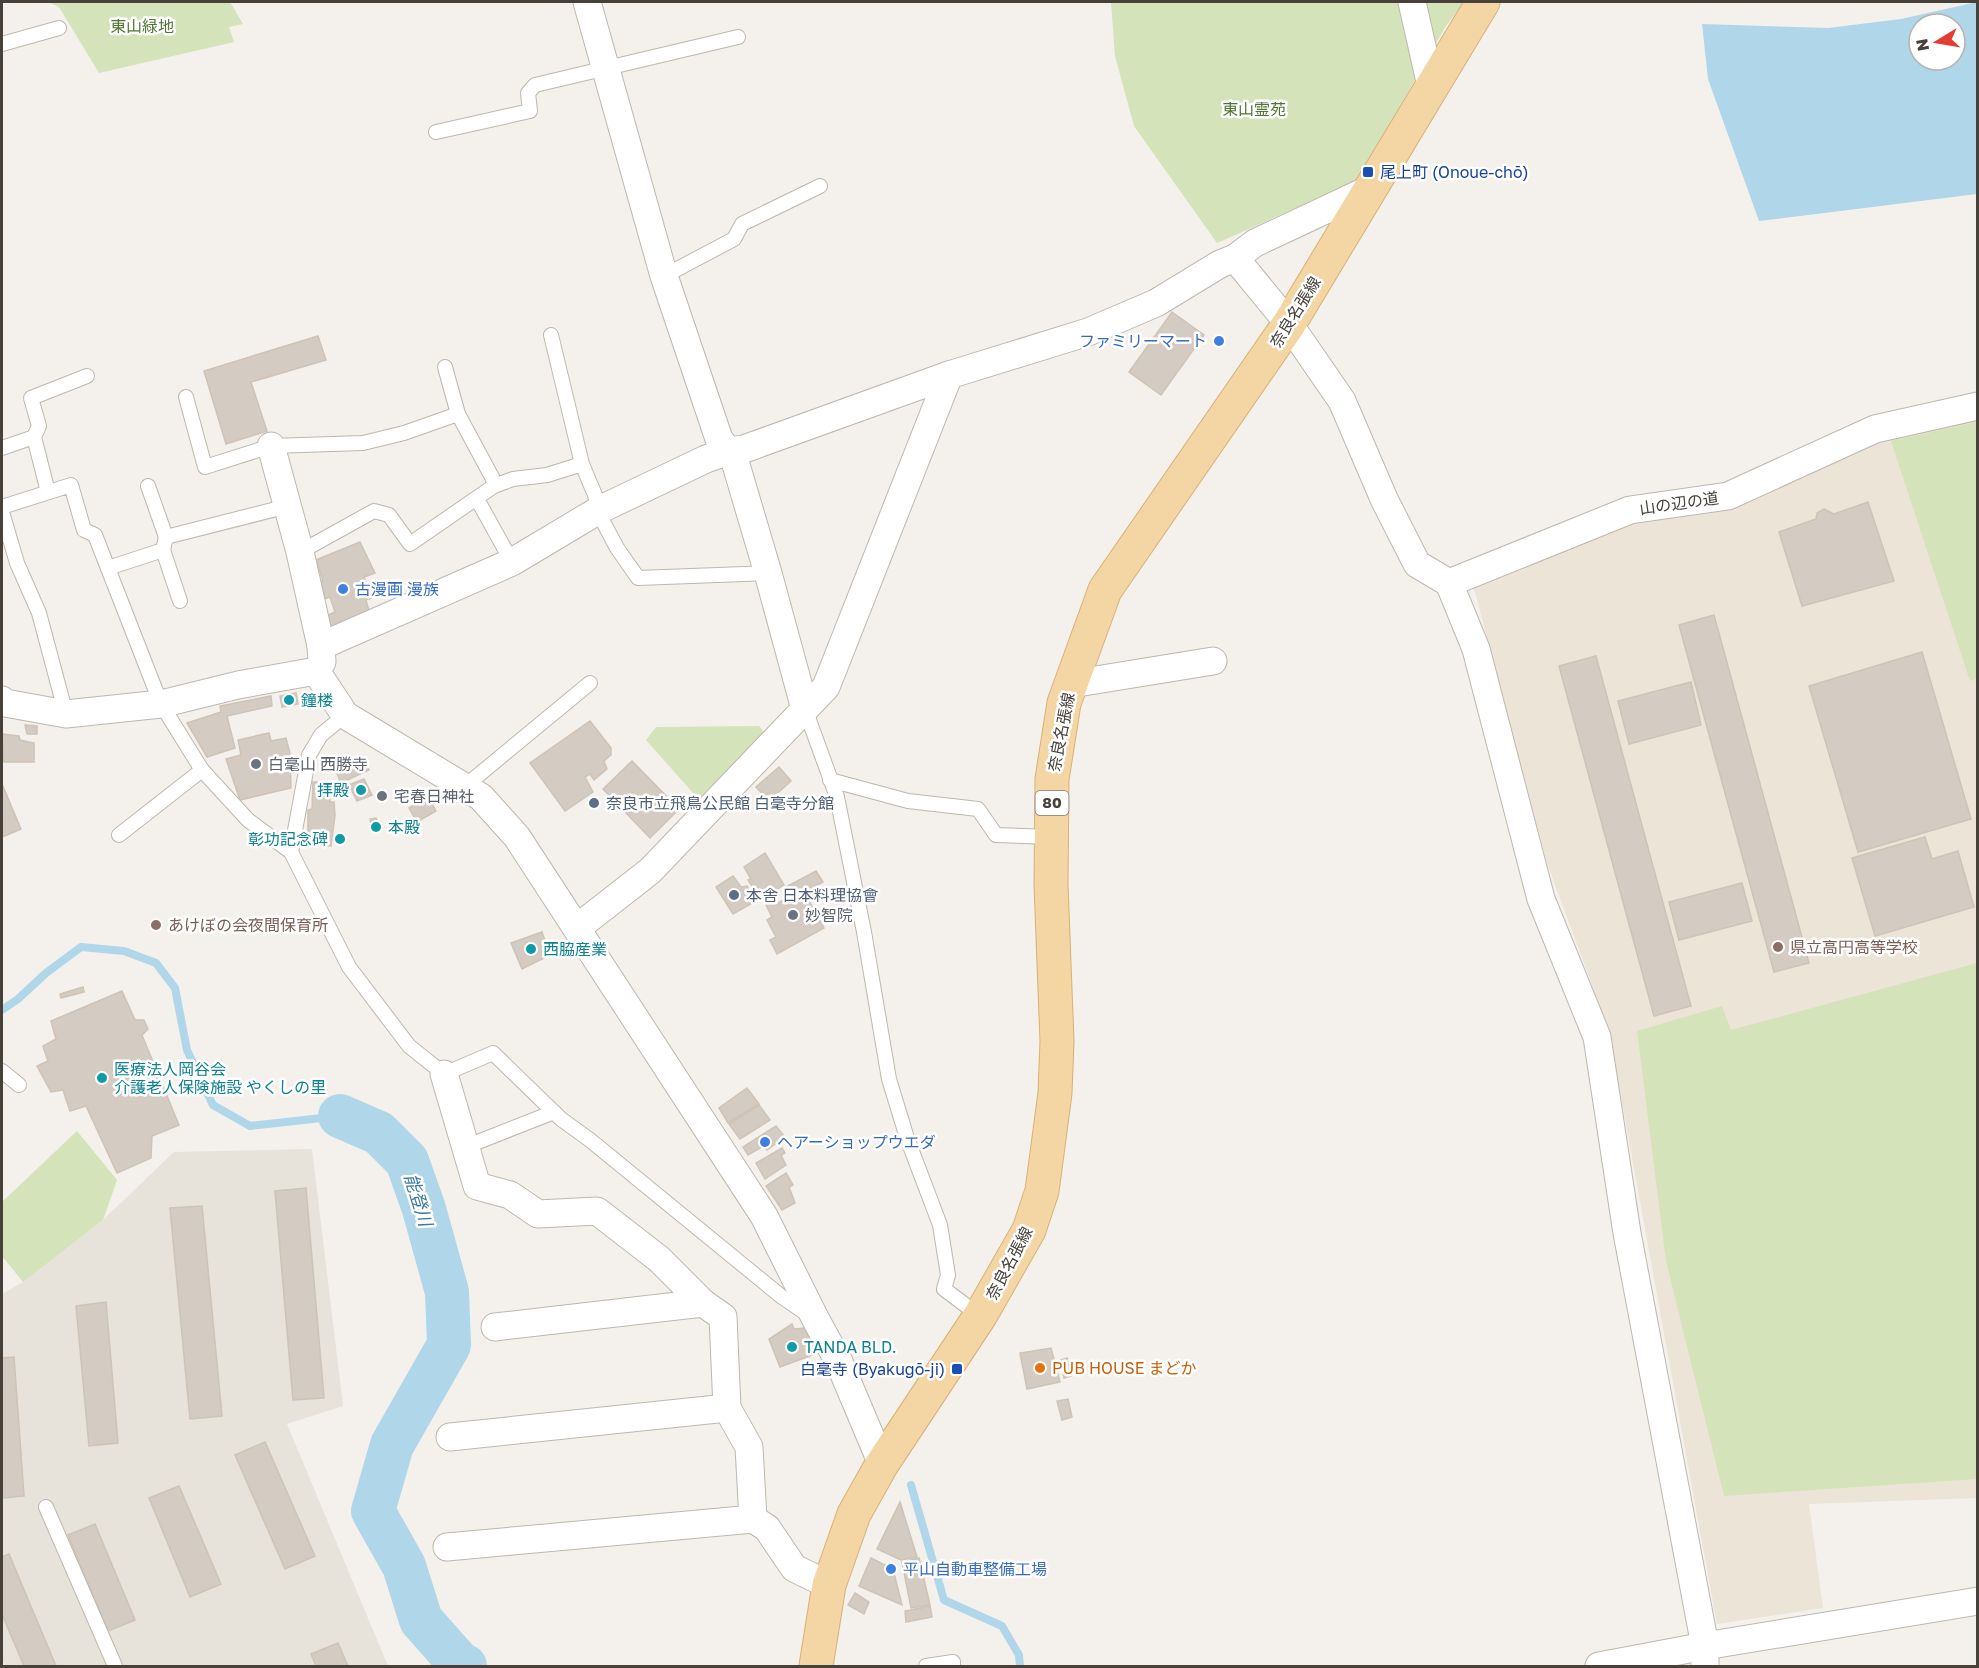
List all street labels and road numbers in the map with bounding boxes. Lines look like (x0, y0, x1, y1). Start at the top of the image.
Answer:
street label: 奈良名張線 (1265, 273, 1325, 351)
street label: 山の辺の道 (1638, 488, 1720, 518)
street label: 奈良名張線 (1044, 691, 1078, 773)
road number: 80 (1036, 791, 1068, 815)
street label: 奈良名張線 (981, 1223, 1037, 1303)

